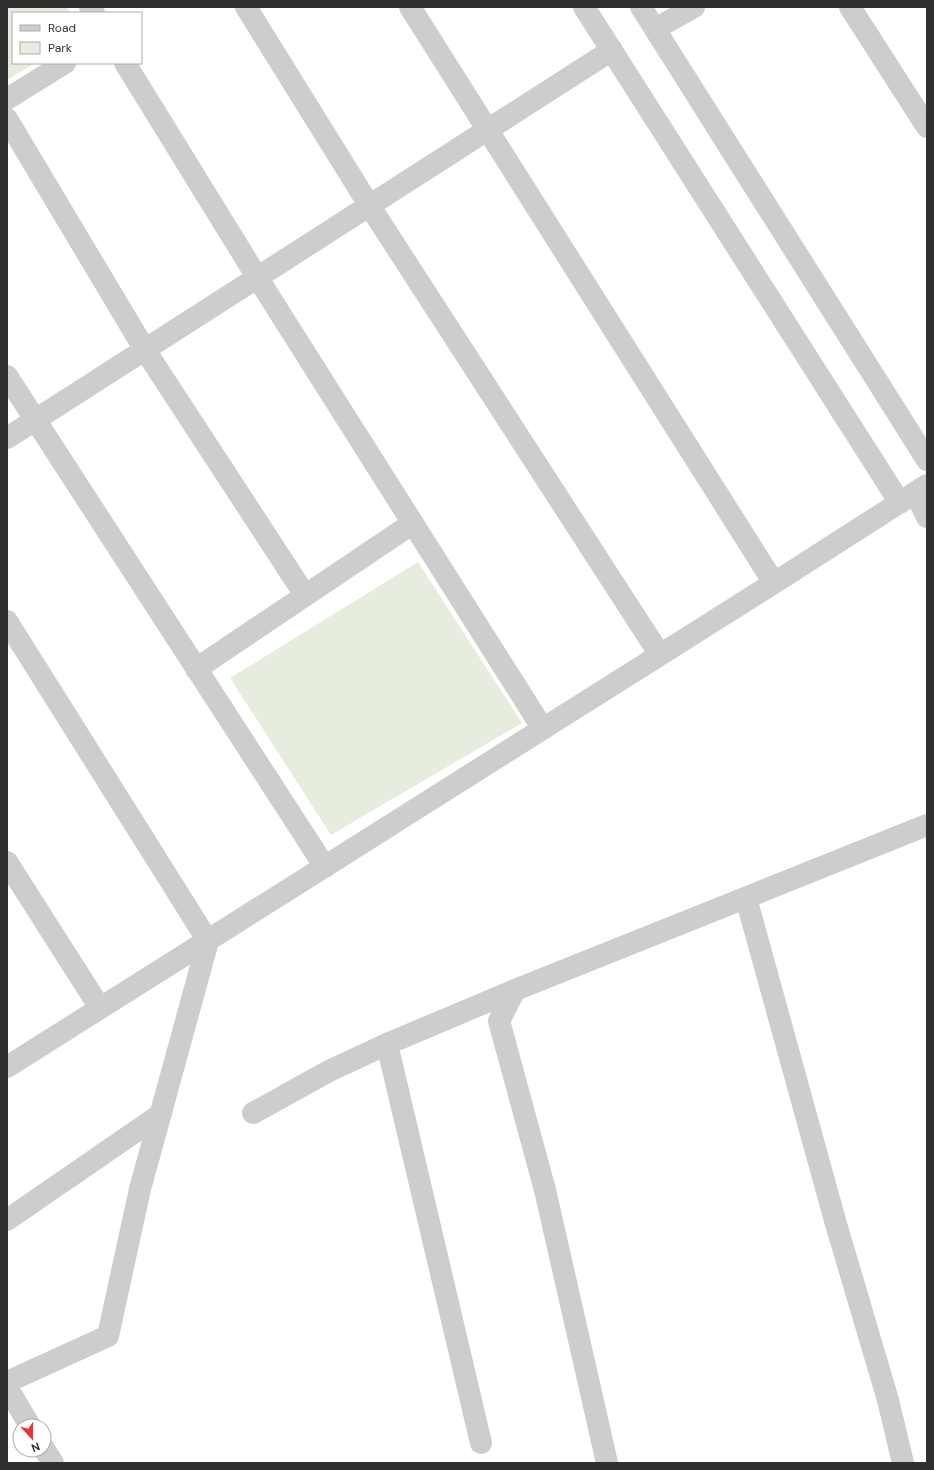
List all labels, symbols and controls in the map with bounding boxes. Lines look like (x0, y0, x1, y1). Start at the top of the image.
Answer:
legend (12, 12, 142, 64)
text: Road (48, 20, 76, 36)
text: Park (48, 40, 72, 56)
north arrow (12, 1418, 52, 1458)
text: N (29, 1439, 42, 1455)

